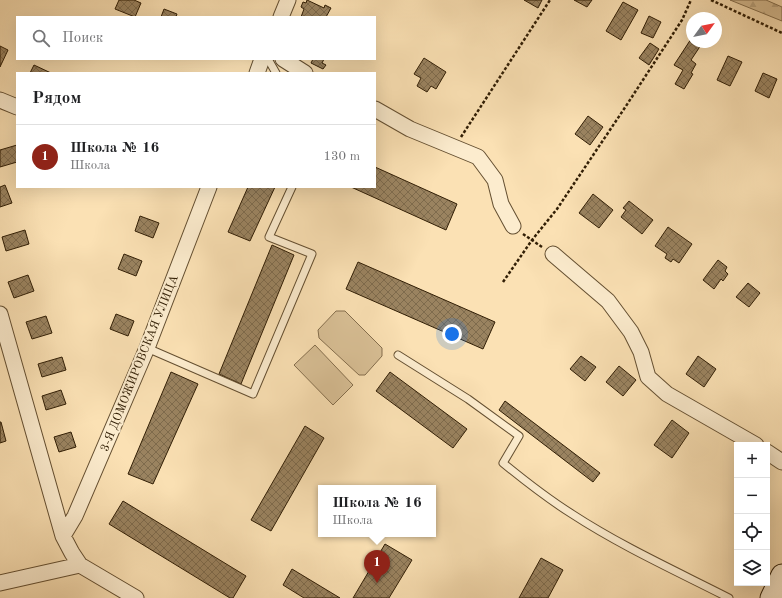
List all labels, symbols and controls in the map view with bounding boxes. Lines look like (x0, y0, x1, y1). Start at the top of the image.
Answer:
north arrow (686, 12, 722, 48)
search box (16, 16, 376, 60)
icon: search (30, 27, 52, 49)
text: Поиск (62, 31, 103, 46)
text: Рядом (32, 90, 81, 107)
text: Школа № 16 (70, 141, 159, 156)
text: 1 (41, 150, 49, 163)
text: 130 m (323, 150, 360, 163)
text: Школа (70, 159, 110, 172)
street label: 3-Я ДОМОЖИРОВСКАЯ УЛИЦА (99, 273, 181, 453)
your location (442, 324, 462, 344)
map controls (734, 442, 770, 586)
button: + (734, 442, 770, 478)
button: − (734, 478, 770, 514)
popup (318, 485, 436, 537)
text: Школа № 16 (332, 496, 422, 511)
text: Школа (332, 514, 373, 527)
button: locate (734, 514, 770, 550)
pin: 1 (364, 550, 390, 583)
button: layers (734, 550, 770, 586)

